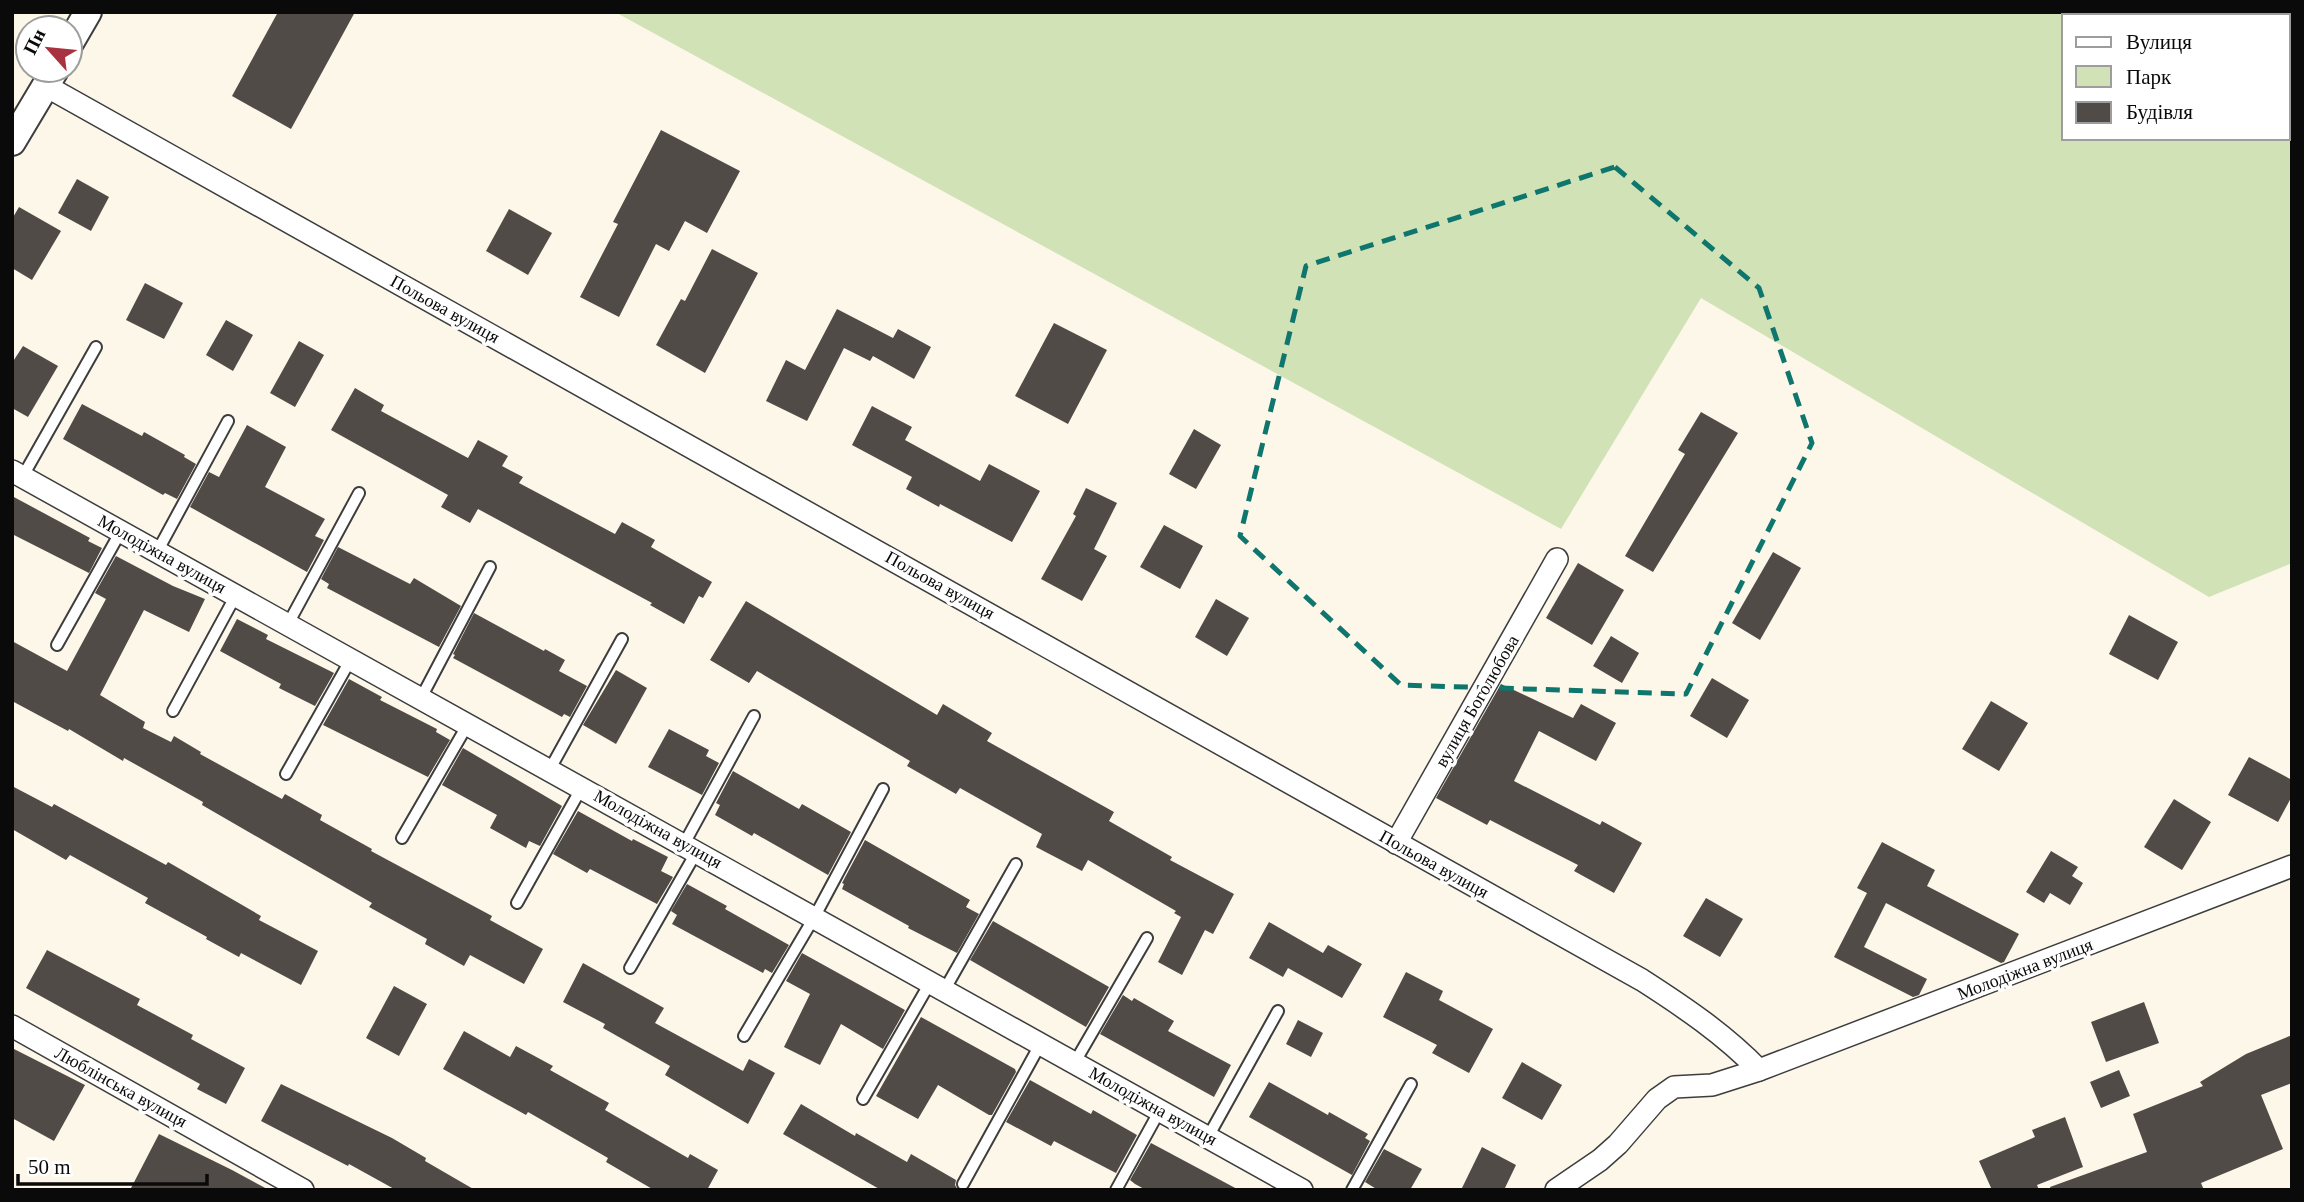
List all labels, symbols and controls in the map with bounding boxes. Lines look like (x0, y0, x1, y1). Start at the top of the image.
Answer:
north arrow (14, 14, 84, 84)
legend (2062, 14, 2290, 140)
text: Пн (19, 25, 50, 58)
text: Вулиця (2126, 30, 2192, 54)
text: Парк (2126, 65, 2172, 89)
text: Будівля (2126, 100, 2193, 124)
street label: Польова вулиця (387, 271, 503, 347)
street label: Молодіжна вулиця (95, 511, 229, 597)
street label: Польова вулиця (882, 547, 998, 623)
street label: вулиця Боголюбова (1431, 631, 1523, 771)
street label: Молодіжна вулиця (591, 786, 725, 872)
street label: Польова вулиця (1376, 826, 1492, 902)
street label: Молодіжна вулиця (1955, 934, 2095, 1004)
street label: Люблінська вулиця (52, 1042, 190, 1132)
street label: Молодіжна вулиця (1086, 1063, 1220, 1149)
scale bar (18, 1142, 206, 1186)
text: 50 m (28, 1155, 71, 1179)

